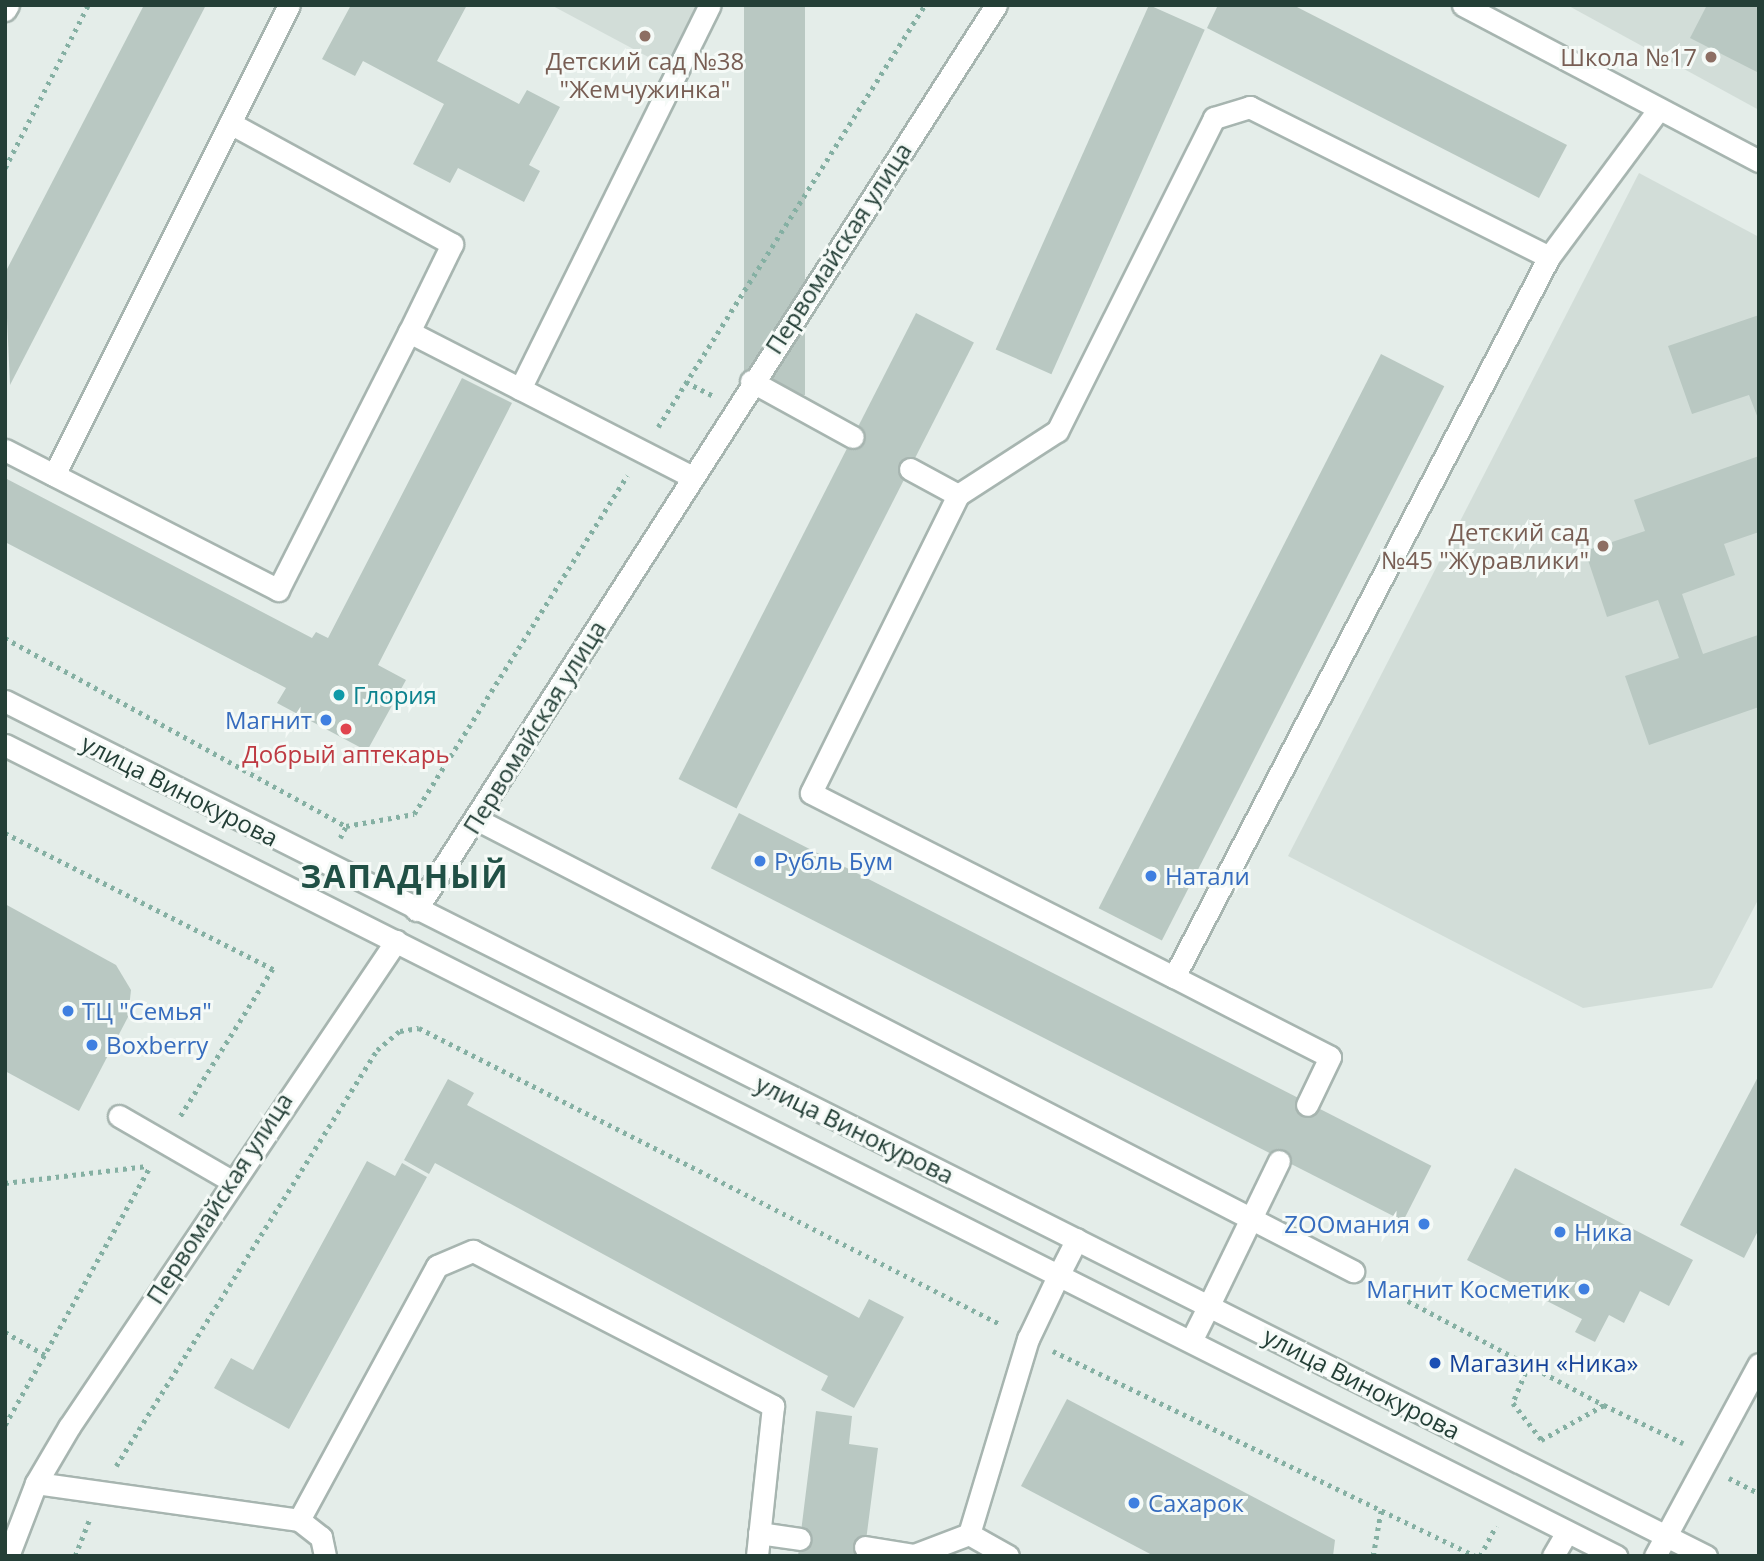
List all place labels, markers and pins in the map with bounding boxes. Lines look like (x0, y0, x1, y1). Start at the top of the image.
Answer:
marker: Детский сад №38 "Жемчужинка" (637, 28, 653, 44)
place label: Школа №17 (1560, 43, 1697, 71)
place label: Детский сад №38 "Жемчужинка" (546, 47, 744, 103)
marker: Школа №17 (1703, 49, 1719, 65)
place label: Детский сад №45 "Журавлики" (1381, 518, 1589, 574)
marker: Детский сад №45 "Журавлики" (1595, 538, 1611, 554)
place label: Глория (353, 681, 437, 709)
marker: Глория (331, 687, 347, 703)
place label: Магнит (225, 706, 312, 734)
marker: Магнит (318, 712, 334, 728)
marker: Добрый аптекарь (338, 721, 354, 737)
place label: Добрый аптекарь (242, 740, 450, 768)
place label: Рубль Бум (774, 847, 893, 875)
marker: Рубль Бум (752, 853, 768, 869)
place label: Натали (1165, 862, 1250, 890)
marker: Натали (1143, 868, 1159, 884)
place label: ТЦ "Семья" (82, 997, 212, 1025)
marker: ТЦ "Семья" (60, 1003, 76, 1019)
place label: Boxberry (106, 1031, 208, 1059)
marker: Boxberry (84, 1037, 100, 1053)
place label: ZOOмания (1284, 1210, 1410, 1238)
marker: ZOOмания (1416, 1216, 1432, 1232)
place label: Ника (1574, 1218, 1633, 1246)
marker: Ника (1552, 1224, 1568, 1240)
place label: Магнит Косметик (1366, 1275, 1570, 1303)
marker: Магнит Косметик (1576, 1281, 1592, 1297)
place label: Магазин «Ника» (1449, 1349, 1638, 1377)
marker: Магазин «Ника» (1427, 1355, 1443, 1371)
place label: Сахарок (1148, 1489, 1244, 1517)
marker: Сахарок (1126, 1495, 1142, 1511)

